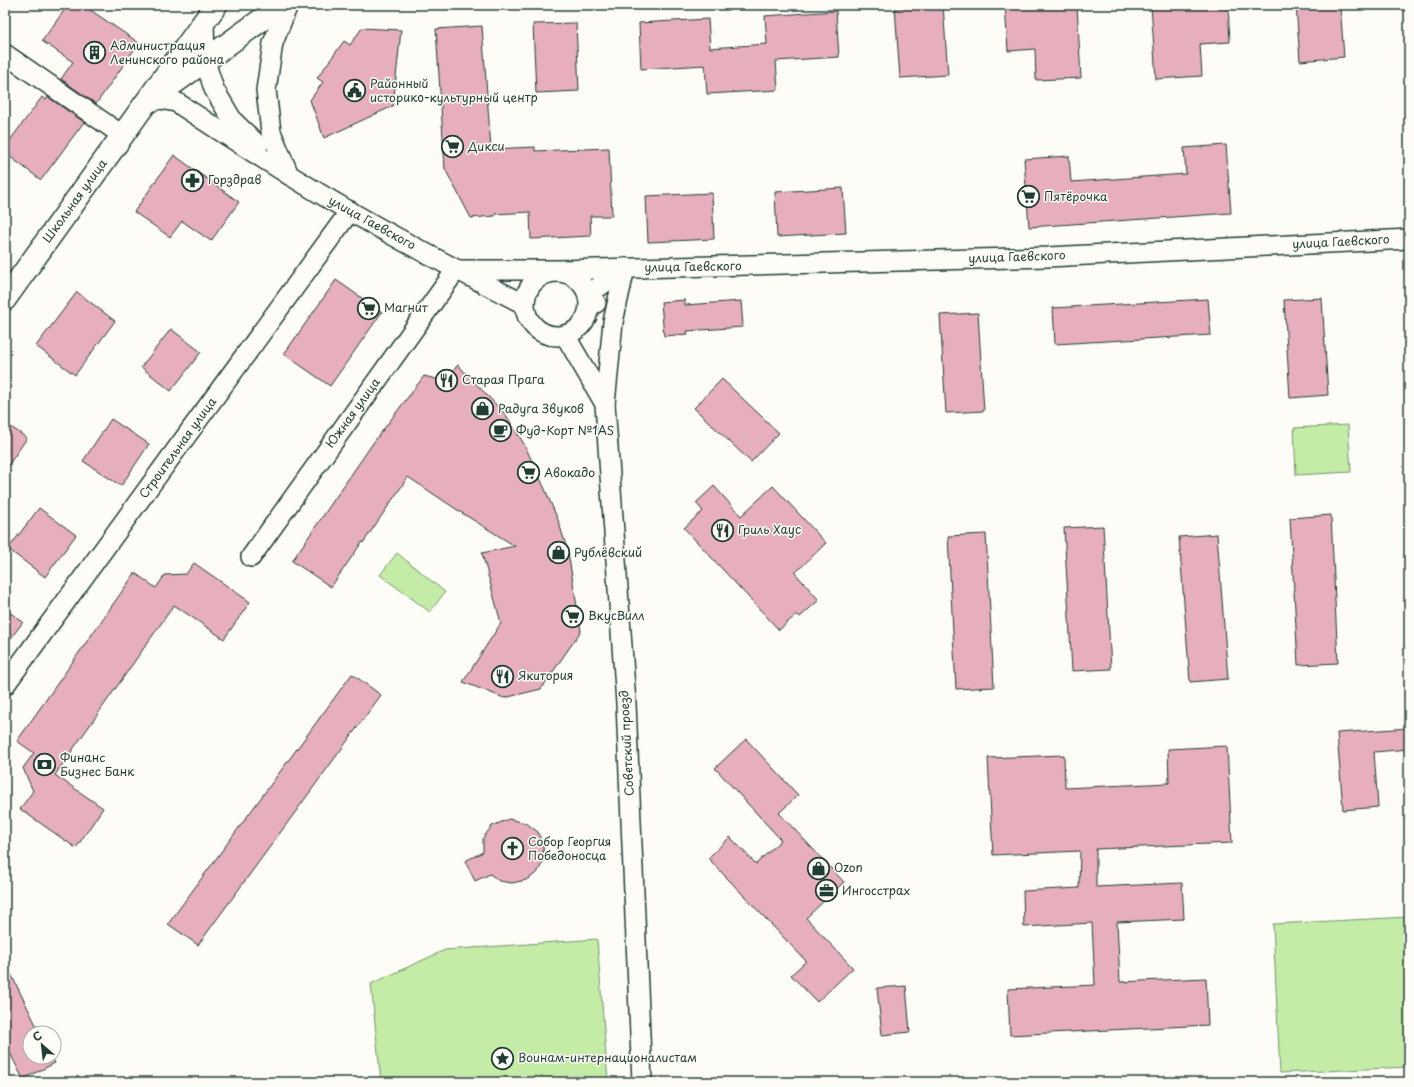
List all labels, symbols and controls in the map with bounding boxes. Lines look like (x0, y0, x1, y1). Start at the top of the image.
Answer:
place label: Администрация Ленинского района (110, 36, 225, 68)
building icon: Администрация Ленинского района (82, 40, 108, 66)
place label: Районный историко-культурный центр (370, 74, 538, 106)
public building icon: Районный историко-культурный центр (342, 78, 368, 104)
supermarket icon: Дикси (439, 134, 465, 160)
place label: Дикси (467, 137, 505, 155)
street label: Школьная улица (38, 154, 111, 246)
pharmacy icon: Горздрав (179, 167, 205, 193)
place label: Горздрав (208, 170, 262, 188)
supermarket icon: Пятёрочка (1016, 184, 1042, 210)
place label: Пятёрочка (1044, 187, 1108, 205)
street label: улица Гаевского (326, 191, 420, 254)
street label: улица Гаевского (1292, 229, 1390, 253)
street label: улица Гаевского (968, 245, 1066, 267)
street label: улица Гаевского (644, 256, 742, 276)
supermarket icon: Магнит (355, 295, 381, 321)
place label: Магнит (384, 298, 429, 316)
restaurant icon: Старая Прага (433, 367, 459, 393)
place label: Старая Прага (462, 370, 545, 388)
street label: Южная улица (321, 373, 384, 451)
street label: Строительная улица (134, 393, 220, 502)
shop icon: Радуга Звуков (469, 396, 495, 422)
place label: Радуга Звуков (498, 399, 584, 417)
cafe icon: Фуд-Корт №1AS (488, 418, 514, 444)
place label: Фуд-Корт №1AS (516, 421, 614, 439)
supermarket icon: Авокадо (516, 460, 542, 486)
place label: Авокадо (544, 463, 595, 481)
restaurant icon: Гриль Хаус (709, 517, 735, 543)
place label: Гриль Хаус (738, 520, 801, 538)
shop icon: Рублёвский (545, 540, 571, 566)
place label: Рублёвский (574, 543, 642, 561)
supermarket icon: ВкусВилл (560, 603, 586, 629)
place label: ВкусВилл (588, 606, 644, 624)
restaurant icon: Якитория (490, 663, 516, 689)
place label: Якитория (518, 666, 573, 684)
street label: Советский проезд (614, 690, 638, 796)
place label: Финанс Бизнес Банк (60, 748, 135, 780)
bank icon: Финанс Бизнес Банк (31, 752, 57, 778)
place label: Собор Георгия Победоносца (528, 832, 611, 864)
church icon: Собор Георгия Победоносца (500, 836, 526, 862)
shop icon: Ozon (806, 855, 832, 881)
place label: Ozon (834, 858, 863, 876)
office icon: Ингосстрах (813, 878, 839, 904)
place label: Ингосстрах (842, 881, 911, 899)
north arrow (22, 1025, 62, 1065)
text: С (29, 1026, 45, 1045)
place icon: Воинам-интернационалистам (489, 1045, 515, 1071)
place label: Воинам-интернационалистам (518, 1048, 697, 1066)

